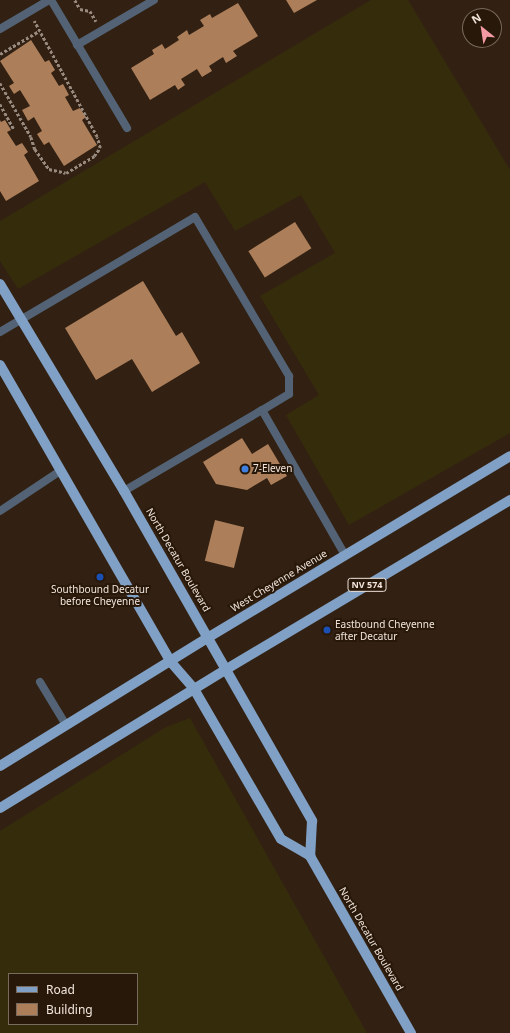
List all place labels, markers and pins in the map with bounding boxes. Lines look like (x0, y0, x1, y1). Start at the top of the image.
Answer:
place label: 7-Eleven (253, 463, 292, 475)
marker: 7-Eleven (240, 464, 250, 474)
marker: Southbound Decatur before Cheyenne (95, 572, 105, 582)
place label: Southbound Decatur before Cheyenne (51, 583, 149, 606)
place label: Eastbound Cheyenne after Decatur (335, 618, 435, 642)
marker: Eastbound Cheyenne after Decatur (322, 625, 332, 635)

